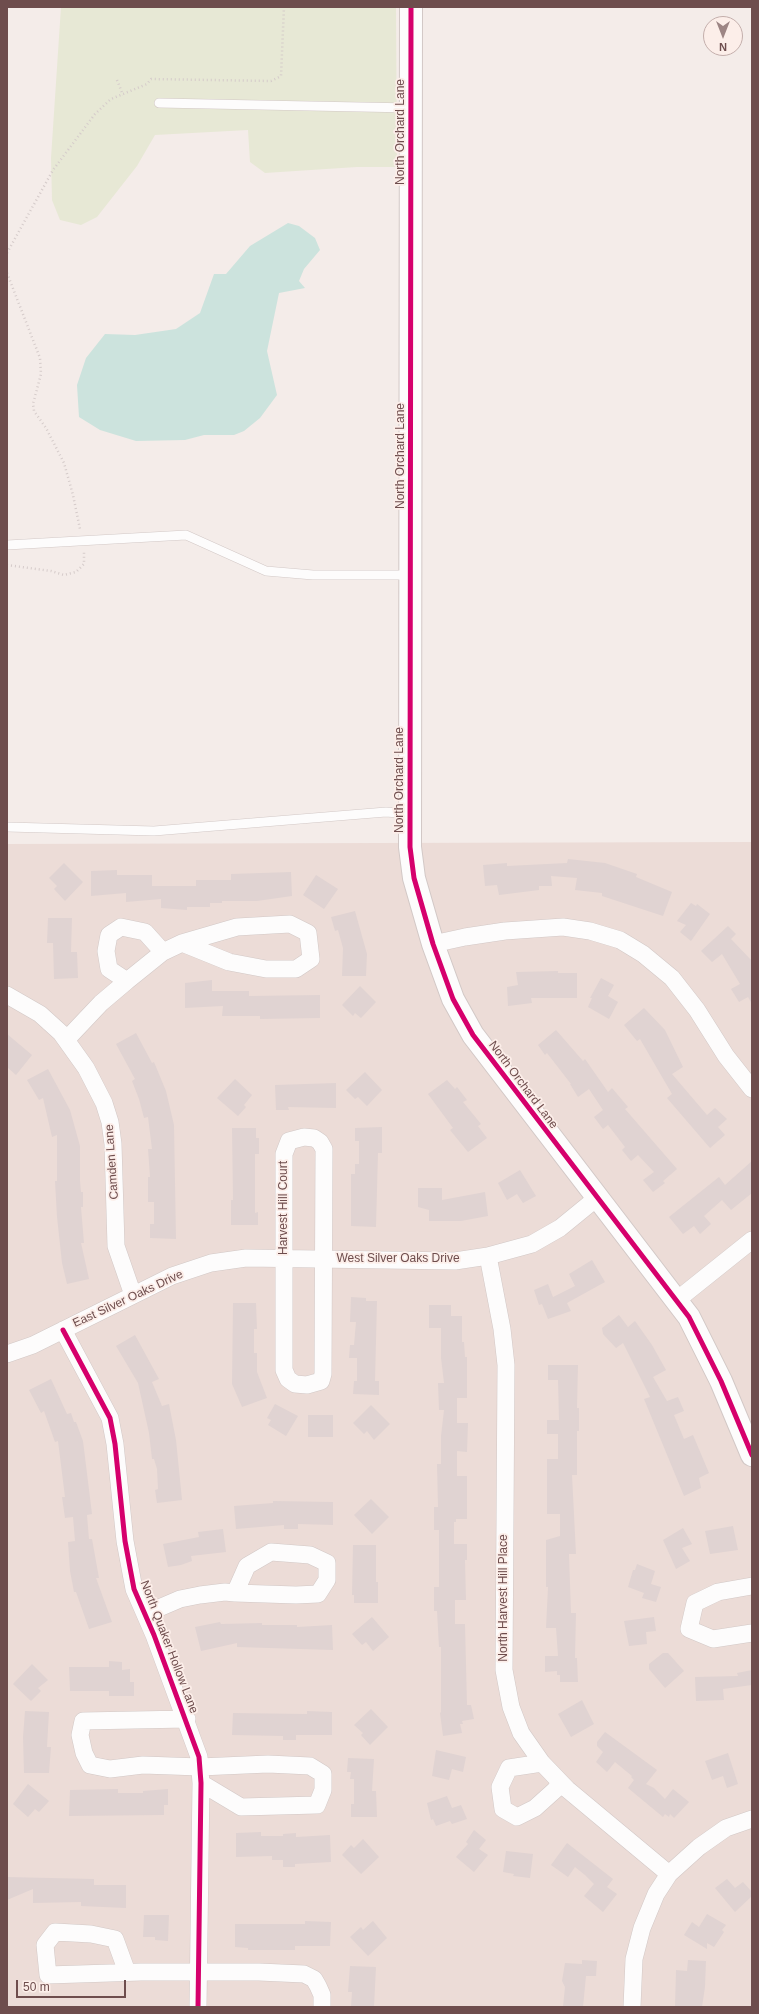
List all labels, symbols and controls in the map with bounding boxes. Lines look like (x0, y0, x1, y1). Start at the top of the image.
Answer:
north arrow (703, 16, 743, 56)
text: N (719, 41, 727, 53)
street label: North Orchard Lane (394, 79, 408, 185)
street label: North Orchard Lane (394, 403, 408, 509)
street label: North Orchard Lane (393, 727, 407, 833)
street label: North Orchard Lane (485, 1038, 561, 1132)
street label: Camden Lane (102, 1124, 122, 1200)
street label: Harvest Hill Court (277, 1161, 291, 1255)
street label: West Silver Oaks Drive (336, 1252, 460, 1266)
street label: East Silver Oaks Drive (71, 1267, 185, 1331)
street label: North Harvest Hill Place (497, 1534, 511, 1662)
street label: North Quaker Hollow Lane (137, 1578, 201, 1716)
scale bar (18, 1972, 128, 1998)
text: 50 m (23, 1980, 50, 1994)

